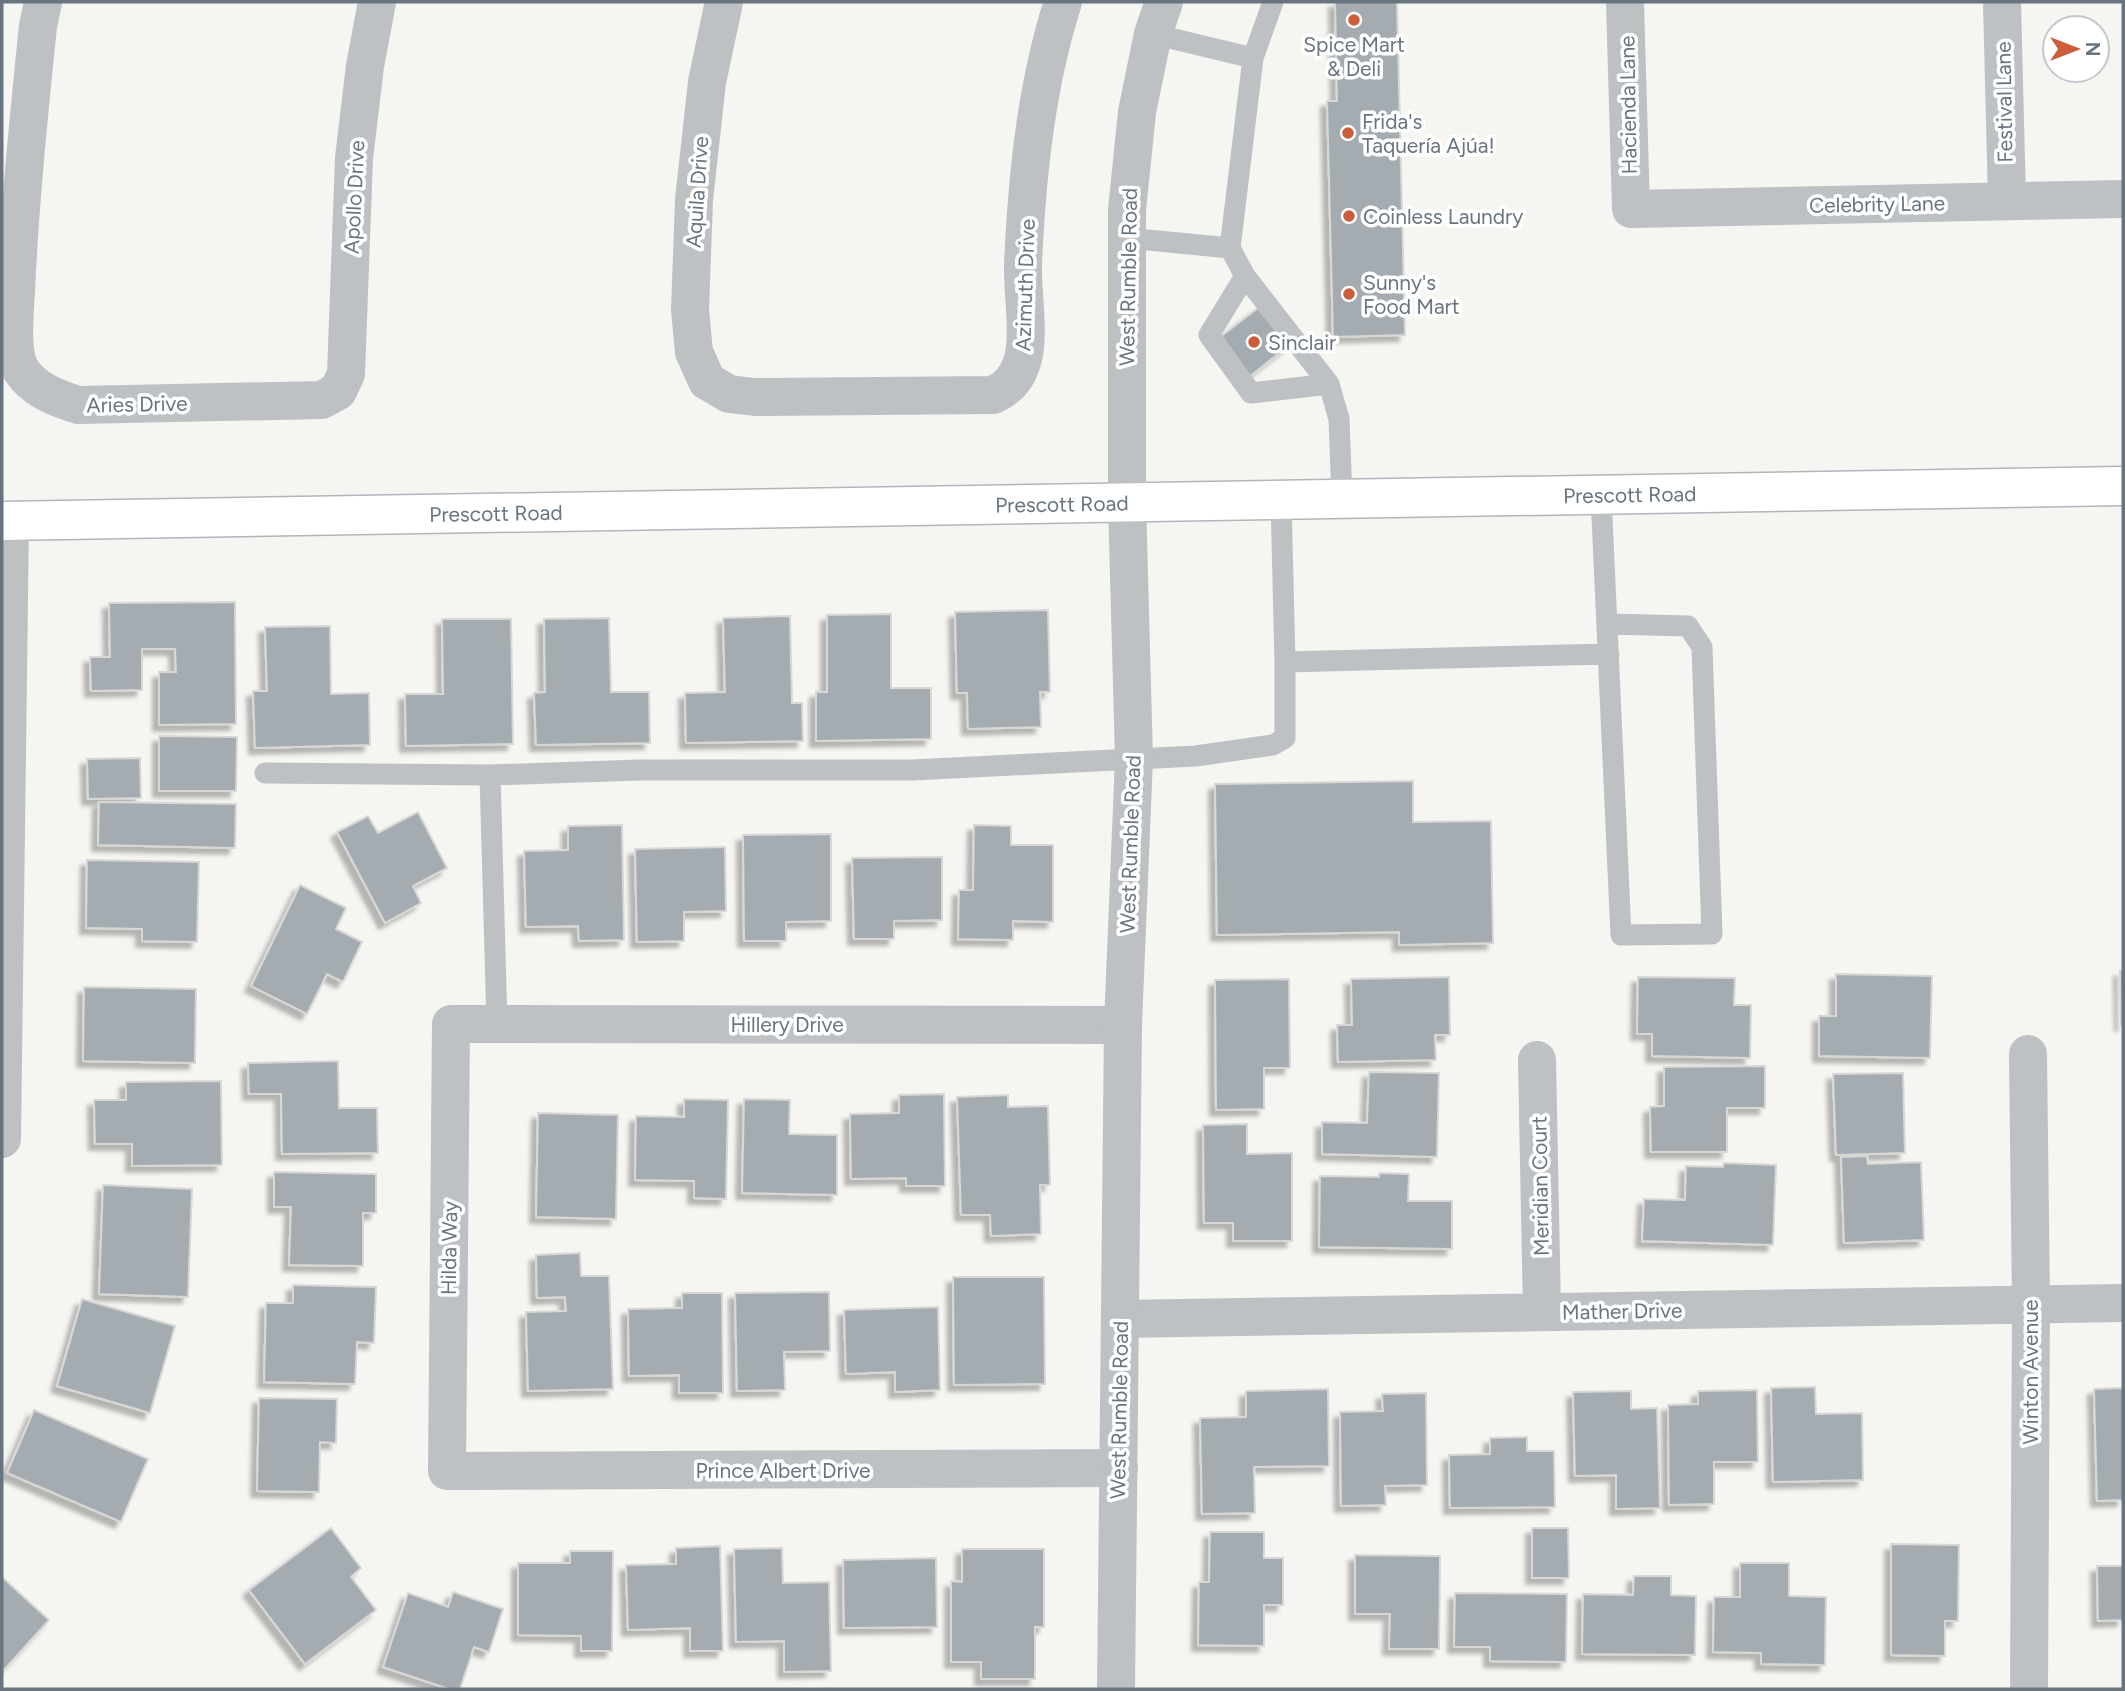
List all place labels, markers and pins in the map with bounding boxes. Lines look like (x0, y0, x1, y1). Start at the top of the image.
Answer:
marker: Spice Mart & Deli (1346, 12, 1362, 28)
place label: Spice Mart & Deli (1303, 32, 1405, 81)
place label: Frida's Taquería Ajúa! (1362, 109, 1495, 158)
marker: Frida's Taquería Ajúa! (1340, 125, 1356, 141)
place label: Coinless Laundry (1363, 204, 1523, 229)
marker: Coinless Laundry (1341, 208, 1357, 224)
place label: Sunny's Food Mart (1363, 270, 1460, 319)
marker: Sunny's Food Mart (1341, 286, 1357, 302)
place label: Sinclair (1268, 330, 1336, 355)
marker: Sinclair (1246, 334, 1262, 350)

